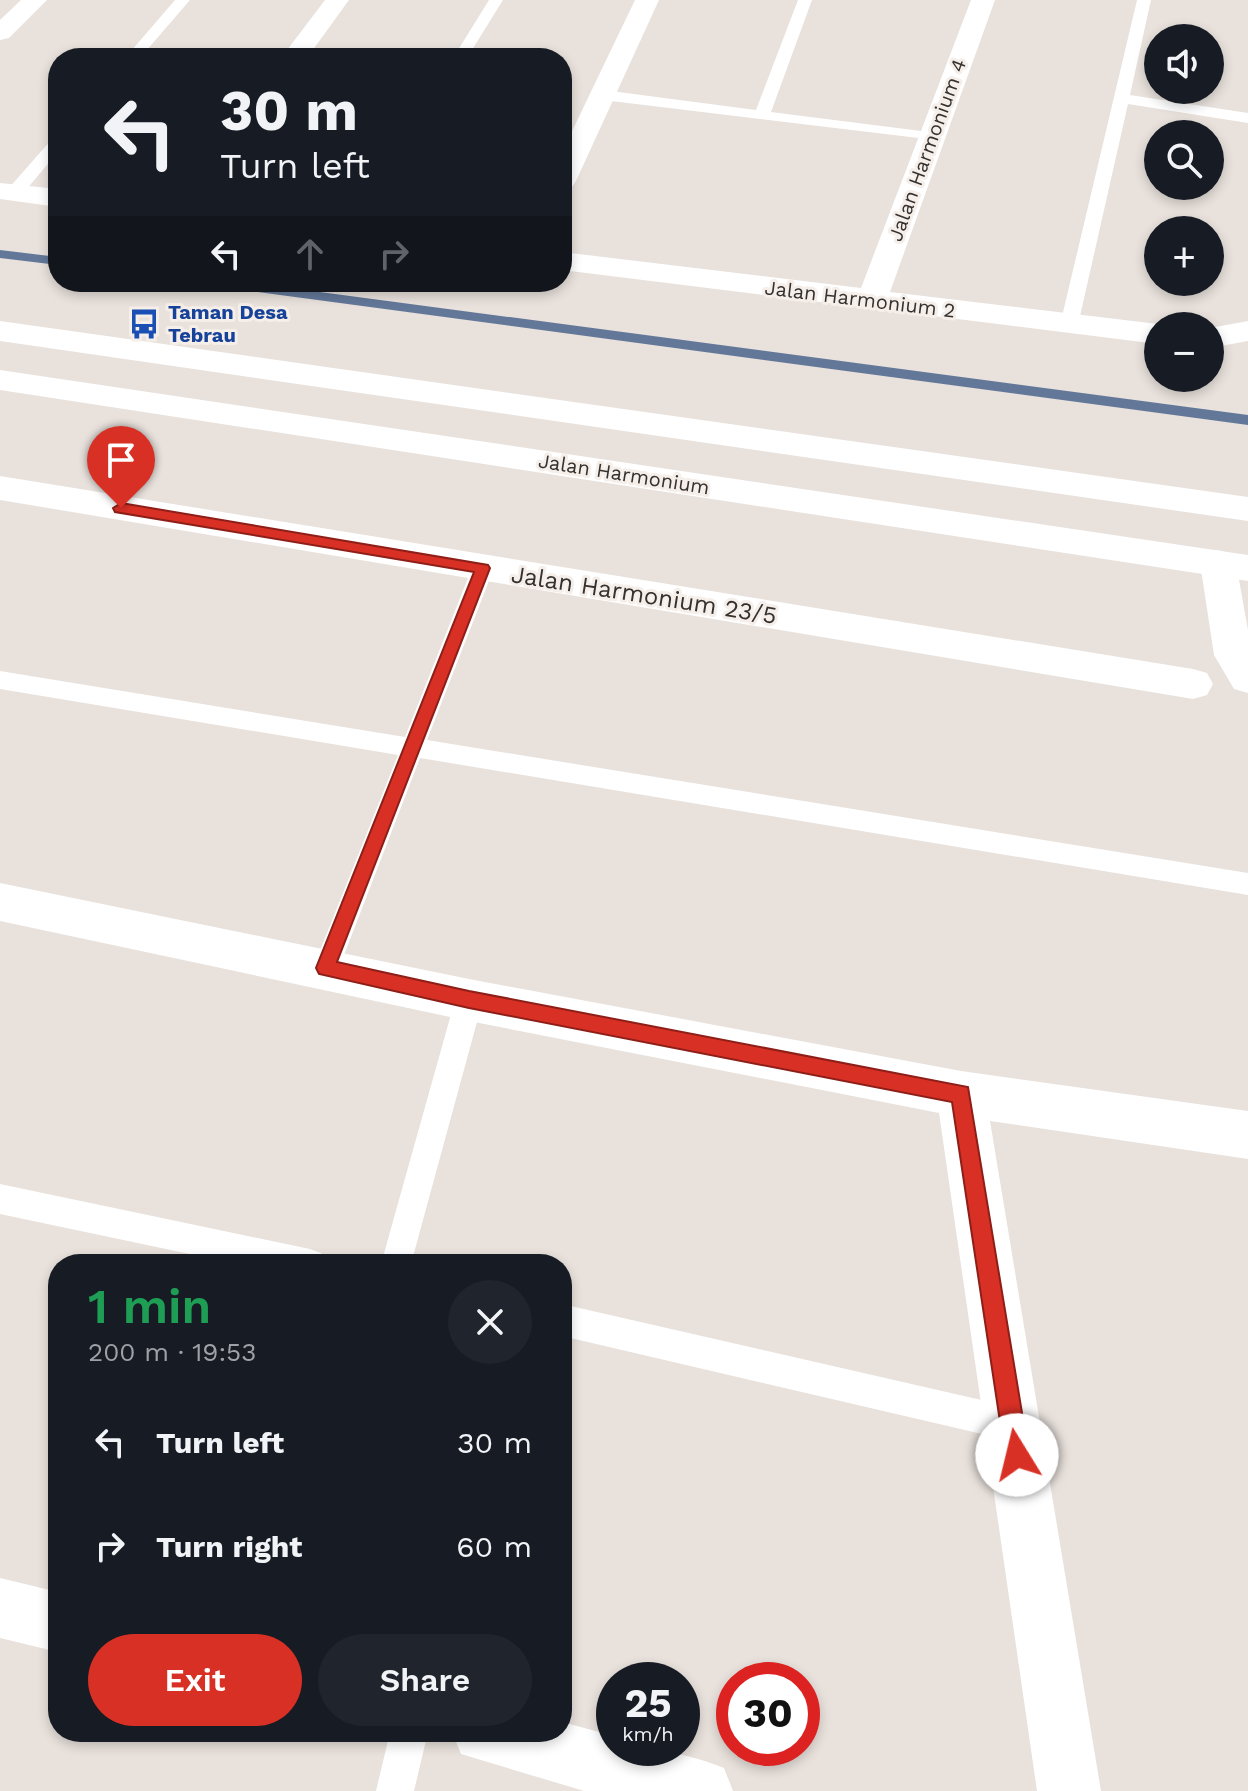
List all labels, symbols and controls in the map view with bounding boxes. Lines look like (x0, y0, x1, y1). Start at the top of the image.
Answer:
map controls (1144, 24, 1224, 392)
button: sound (1144, 24, 1224, 104)
street label: Jalan Harmonium 4 (883, 56, 971, 244)
text: 30 m (220, 78, 358, 144)
icon: left (88, 80, 192, 184)
button: search (1144, 120, 1224, 200)
text: Turn left (220, 145, 370, 187)
button: + (1144, 216, 1224, 296)
icon: left (204, 232, 248, 276)
icon: ahead (288, 232, 332, 276)
icon: right (372, 232, 416, 276)
street label: Jalan Harmonium 2 (763, 275, 957, 323)
place label: Taman Desa Tebrau (168, 300, 288, 347)
bus stop icon: Taman Desa Tebrau (127, 307, 161, 341)
button: − (1144, 312, 1224, 392)
pin (87, 426, 155, 508)
icon: arrive (99, 438, 143, 482)
street label: Jalan Harmonium (537, 449, 711, 499)
street label: Jalan Harmonium 23/5 (509, 560, 779, 630)
text: 1 min (88, 1278, 211, 1335)
button: close (448, 1280, 532, 1364)
text: 200 m · 19:53 (88, 1337, 256, 1367)
position arrow (975, 1413, 1059, 1497)
icon: left (88, 1420, 132, 1464)
text: Turn left (156, 1425, 284, 1460)
text: 30 m (457, 1425, 532, 1460)
icon: right (88, 1524, 132, 1568)
text: Turn right (156, 1529, 302, 1564)
text: 60 m (456, 1529, 532, 1564)
button: Exit (88, 1634, 302, 1726)
button: Share (318, 1634, 532, 1726)
speed limit sign: 30 (716, 1662, 820, 1766)
text: 25 (624, 1680, 672, 1727)
text: km/h (622, 1722, 674, 1746)

